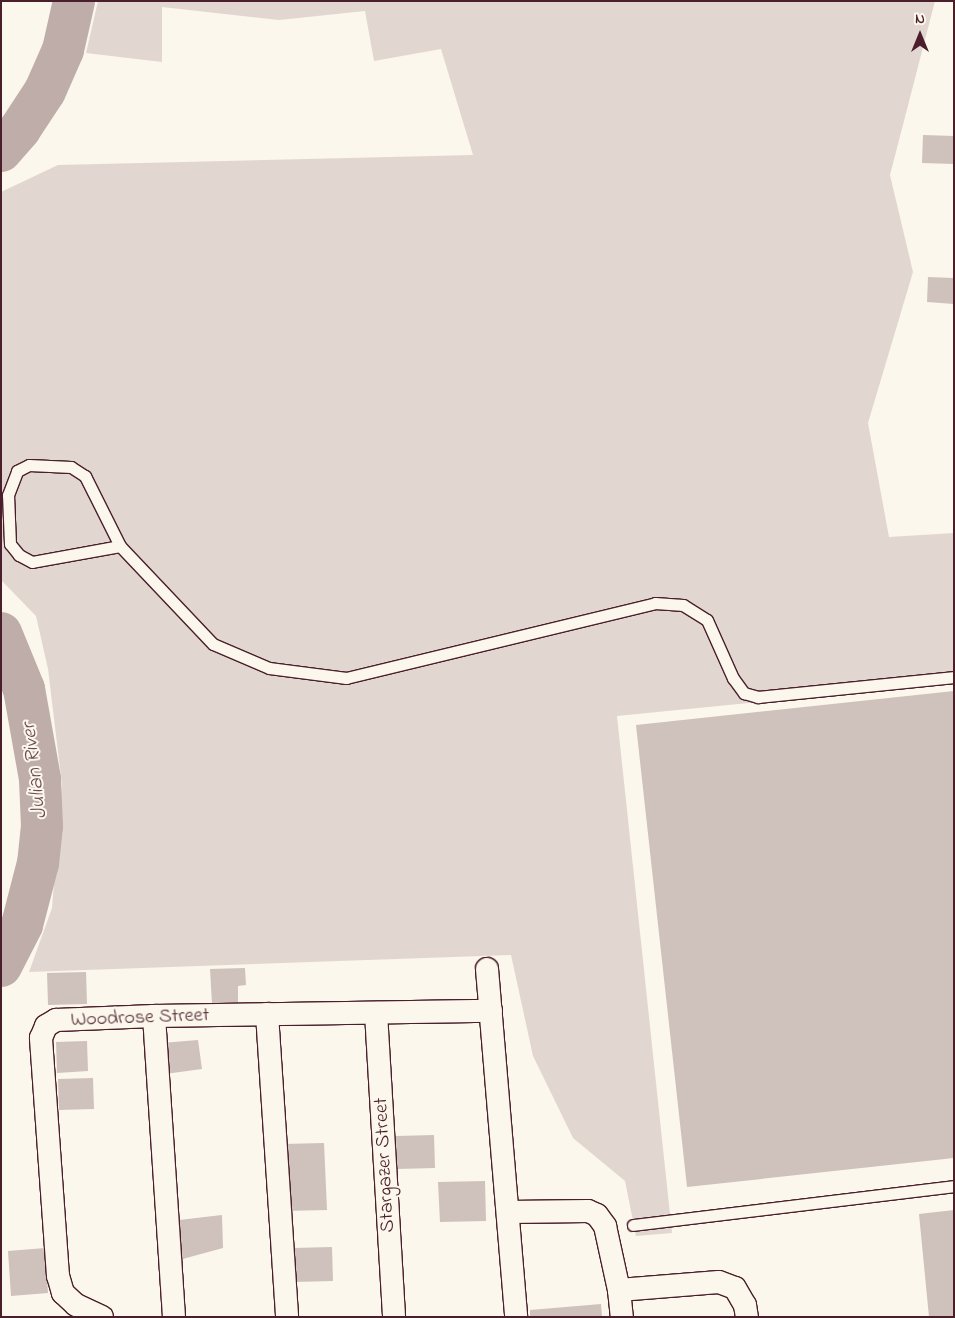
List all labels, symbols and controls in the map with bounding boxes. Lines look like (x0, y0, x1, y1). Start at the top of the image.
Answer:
text: N (915, 9, 925, 30)
north arrow (895, 10, 945, 60)
water label: Julian River (17, 722, 53, 820)
street label: Woodrose Street (70, 1004, 210, 1032)
street label: Stargazer Street (369, 1097, 401, 1233)

